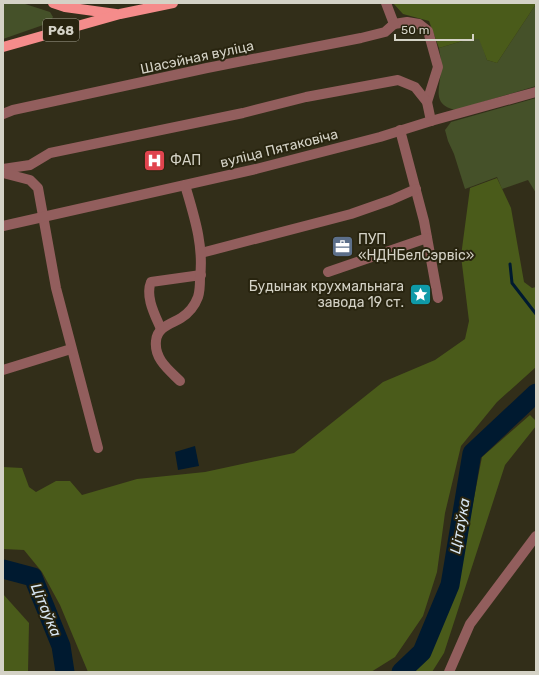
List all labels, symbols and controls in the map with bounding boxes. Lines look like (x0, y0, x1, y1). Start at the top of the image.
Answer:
scale bar (395, 16, 473, 42)
road number: Р68 (43, 19, 79, 41)
text: 50 m (401, 23, 429, 37)
street label: Шасэйная вуліца (139, 37, 255, 78)
street label: вуліца Пятаковіча (218, 126, 340, 171)
hospital icon: ФАП (142, 147, 168, 173)
place label: ФАП (170, 152, 201, 169)
place label: ПУП «НДНБелСэрвіс» (358, 231, 474, 264)
office icon: ПУП «НДНБелСэрвіс» (330, 234, 356, 260)
place label: Будынак крухмальнага завода 19 ст. (249, 278, 404, 311)
place icon: Будынак крухмальнага завода 19 ст. (407, 281, 433, 307)
water label: Цітаўка (446, 497, 474, 555)
water label: Цітаўка (27, 581, 65, 640)

